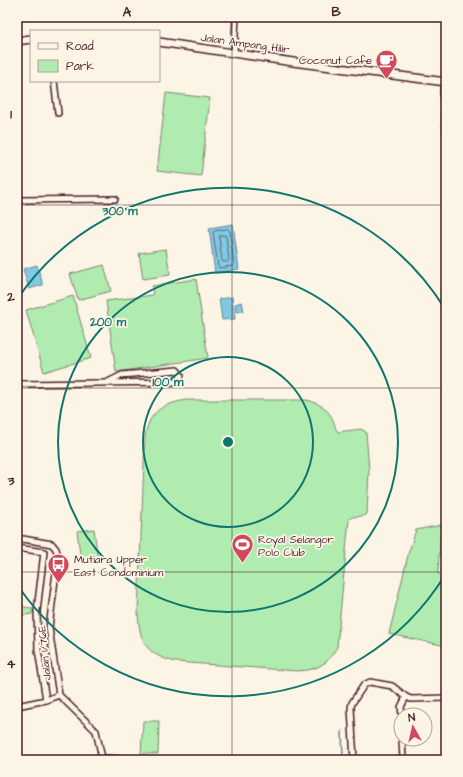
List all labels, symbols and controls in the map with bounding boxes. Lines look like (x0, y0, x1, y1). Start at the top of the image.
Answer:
text: A (123, 3, 132, 21)
text: B (331, 3, 341, 21)
legend (30, 30, 160, 82)
street label: Jalan Ampang Hilir (200, 30, 290, 58)
text: Road (66, 38, 94, 55)
cafe icon: Coconut Cafe (374, 47, 400, 80)
place label: Coconut Cafe (299, 53, 372, 68)
text: Park (66, 58, 94, 75)
text: 1 (10, 105, 12, 123)
text: 300 m (101, 203, 138, 220)
text: 2 (6, 288, 15, 306)
text: 200 m (89, 314, 127, 331)
text: 100 m (153, 374, 184, 391)
centre of rings (221, 435, 235, 449)
text: 3 (7, 472, 15, 490)
sports icon: Royal Selangor Polo Club (229, 532, 255, 565)
place label: Royal Selangor Polo Club (258, 532, 334, 560)
bus stop icon: Mutiara Upper East Condominium (45, 552, 71, 585)
place label: Mutiara Upper East Condominium (74, 552, 164, 580)
street label: Jalan 1/76E (34, 624, 55, 681)
text: 4 (7, 655, 16, 673)
north arrow (393, 707, 433, 747)
text: N (407, 710, 416, 726)

